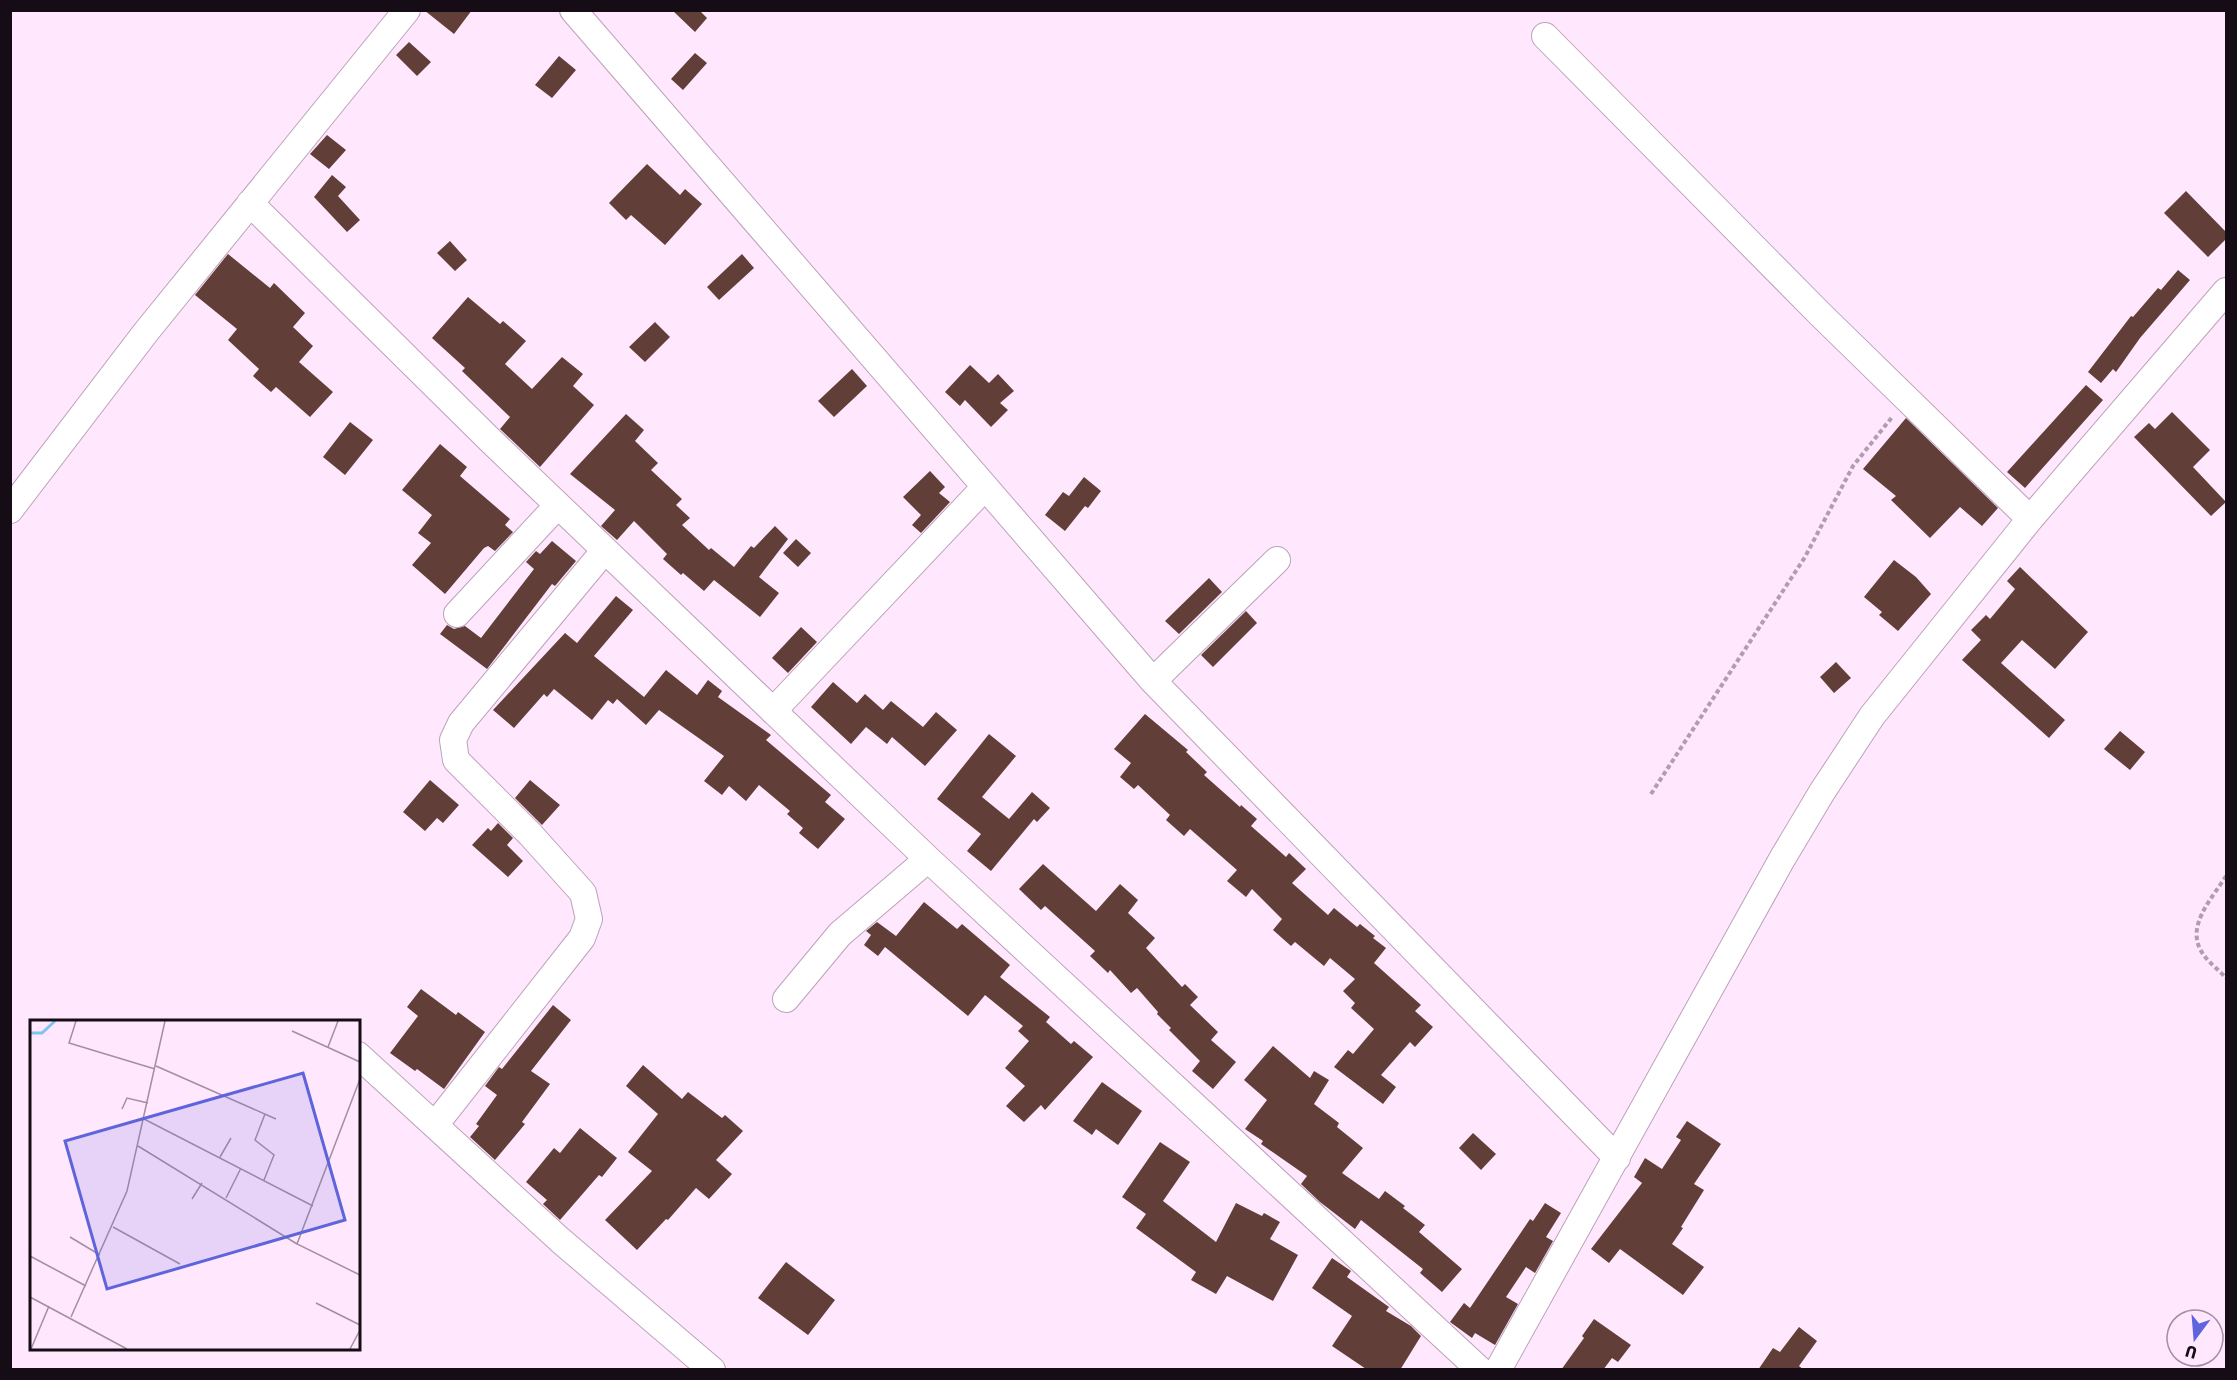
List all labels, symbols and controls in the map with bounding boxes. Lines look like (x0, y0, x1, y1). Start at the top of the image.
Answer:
inset map (30, 1020, 360, 1350)
north arrow (2165, 1308, 2225, 1368)
text: U (2182, 1339, 2200, 1365)

